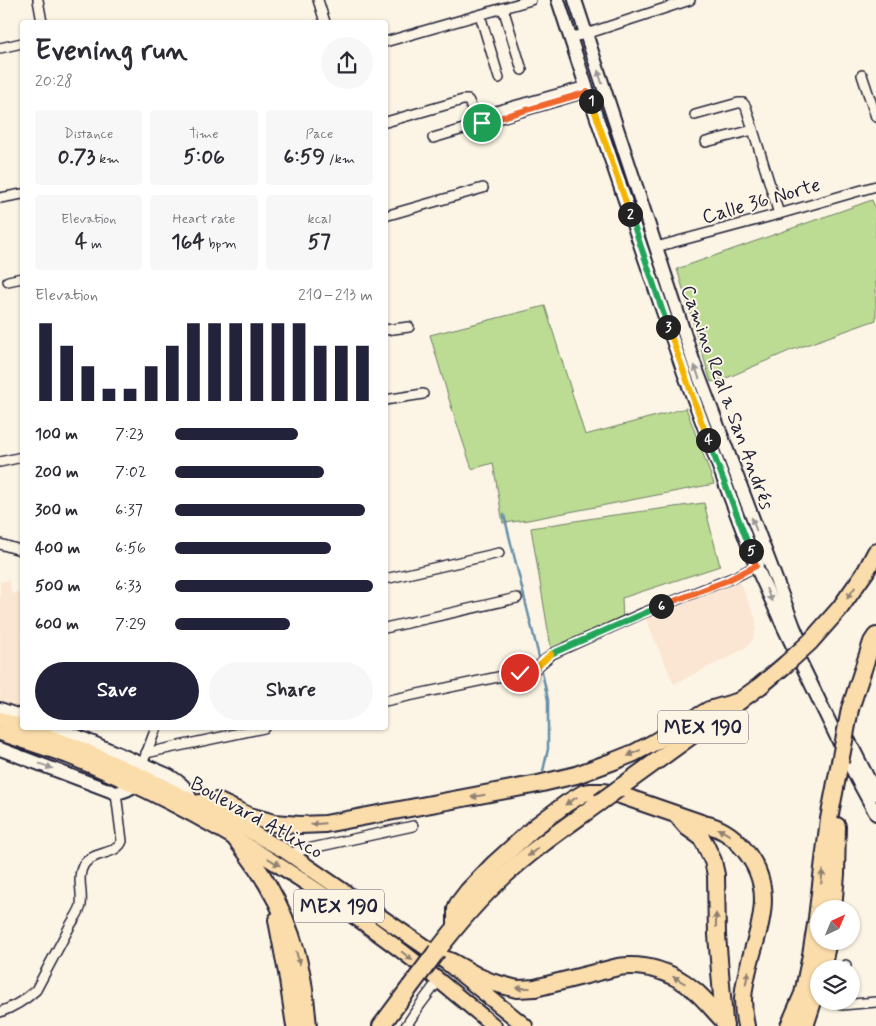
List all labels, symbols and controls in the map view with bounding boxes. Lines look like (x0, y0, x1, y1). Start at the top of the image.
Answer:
text: Evening run (35, 33, 188, 70)
button: share (321, 37, 373, 89)
one-way arrow (595, 69, 603, 84)
text: 20:28 (35, 71, 73, 92)
pin: 1 (578, 88, 604, 114)
text: 1 (588, 92, 595, 110)
pin (461, 102, 503, 144)
icon: arrive (468, 109, 496, 137)
text: Distance (64, 125, 113, 143)
text: Time (189, 125, 219, 143)
text: Pace (305, 125, 333, 143)
text: 0.73 (58, 143, 95, 171)
text: 5:06 (183, 143, 225, 171)
text: 6:59 (283, 143, 325, 171)
text: km (95, 150, 120, 168)
text: /km (325, 150, 355, 168)
street label: Calle 36 Norte (699, 172, 824, 231)
pin: 2 (618, 202, 642, 226)
text: 2 (627, 205, 634, 223)
text: Elevation (61, 210, 116, 228)
text: Heart rate (173, 210, 235, 228)
text: kcal (308, 210, 331, 228)
text: 4 (75, 228, 87, 256)
text: 164 (171, 228, 205, 256)
text: 57 (308, 228, 331, 256)
text: m (87, 235, 102, 253)
text: bpm (205, 235, 237, 253)
street label: Camino Real a San Andrés (673, 282, 780, 514)
text: Elevation (35, 285, 98, 306)
text: 210–213 m (298, 285, 373, 306)
pin: 3 (656, 314, 680, 340)
text: 3 (665, 318, 672, 336)
one-way arrow (693, 364, 700, 379)
text: 100 m (35, 424, 78, 445)
text: 7:23 (115, 424, 144, 445)
pin: 4 (696, 428, 720, 452)
text: 4 (704, 431, 713, 449)
text: 200 m (35, 462, 79, 483)
text: 7:02 (115, 462, 146, 483)
text: 300 m (35, 500, 78, 521)
text: 6:37 (115, 500, 143, 521)
one-way arrow (750, 516, 758, 531)
text: 400 m (35, 538, 80, 559)
text: 6:56 (115, 538, 146, 559)
pin: 5 (738, 538, 764, 564)
text: 5 (747, 542, 756, 560)
text: 500 m (35, 576, 80, 597)
text: 6:33 (115, 576, 141, 597)
one-way arrow (846, 586, 856, 600)
one-way arrow (766, 588, 774, 602)
pin: 6 (648, 594, 674, 618)
text: 6 (658, 597, 665, 615)
text: 600 m (35, 614, 79, 635)
text: 7:29 (115, 614, 146, 635)
pin (499, 652, 541, 694)
icon: check (506, 659, 534, 687)
button: Save (35, 662, 199, 720)
button: Share (209, 662, 373, 720)
road number: MEX 190 (658, 710, 748, 744)
one-way arrow (627, 749, 641, 757)
one-way arrow (38, 763, 53, 770)
street label: Boulevard Atlixco (185, 771, 327, 866)
one-way arrow (469, 792, 485, 800)
one-way arrow (564, 796, 577, 806)
one-way arrow (309, 820, 325, 828)
one-way arrow (717, 828, 731, 836)
one-way arrow (527, 846, 540, 857)
one-way arrow (268, 858, 281, 867)
one-way arrow (818, 868, 826, 884)
road number: MEX 190 (294, 889, 384, 922)
north arrow (810, 900, 860, 950)
map controls (810, 900, 860, 1010)
one-way arrow (712, 912, 720, 928)
one-way arrow (294, 950, 302, 965)
one-way arrow (400, 950, 413, 961)
button: layers (810, 960, 860, 1010)
one-way arrow (743, 970, 751, 985)
one-way arrow (672, 976, 687, 984)
one-way arrow (515, 984, 531, 992)

